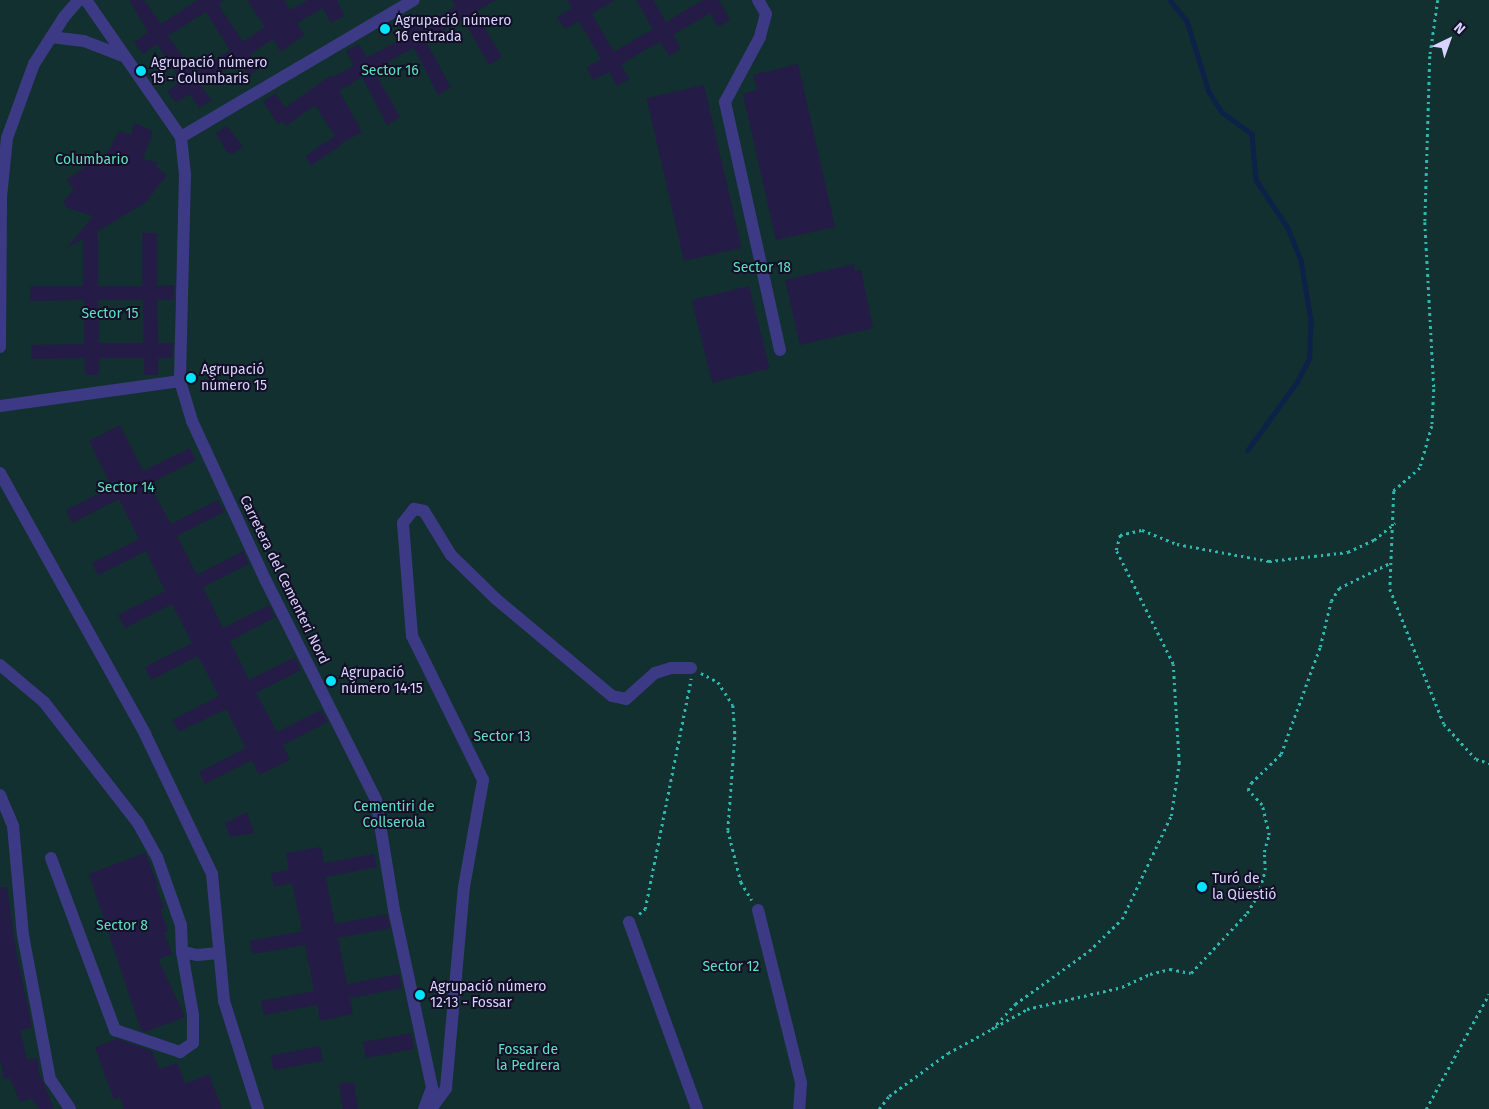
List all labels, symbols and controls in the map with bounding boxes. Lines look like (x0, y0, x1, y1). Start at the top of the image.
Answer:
place label: Agrupació número 16 entrada (395, 13, 511, 46)
north arrow (1424, 15, 1474, 65)
text: N (1450, 19, 1469, 38)
marker: Agrupació número 16 entrada (379, 23, 391, 35)
place label: Agrupació número 15 - Columbaris (151, 55, 267, 88)
park label: Sector 16 (361, 63, 419, 79)
marker: Agrupació número 15 - Columbaris (135, 65, 147, 77)
park label: Columbario (55, 152, 129, 168)
park label: Sector 18 (733, 260, 791, 276)
park label: Sector 15 (81, 306, 139, 322)
place label: Agrupació número 15 (201, 362, 267, 394)
marker: Agrupació número 15 (185, 372, 197, 384)
park label: Sector 14 (97, 480, 155, 496)
street label: Carretera del Cementeri Nord (236, 493, 332, 667)
place label: Agrupació número 14·15 (341, 665, 423, 698)
marker: Agrupació número 14·15 (325, 675, 337, 687)
park label: Sector 13 (473, 729, 531, 745)
park label: Cementiri de Collserola (353, 799, 435, 832)
place label: Turó de la Qüestió (1212, 871, 1277, 904)
marker: Turó de la Qüestió (1196, 881, 1208, 893)
park label: Sector 8 (96, 918, 148, 934)
park label: Sector 12 (702, 959, 760, 975)
place label: Agrupació número 12·13 - Fossar (430, 979, 546, 1012)
marker: Agrupació número 12·13 - Fossar (414, 989, 426, 1001)
park label: Fossar de la Pedrera (496, 1042, 560, 1074)

